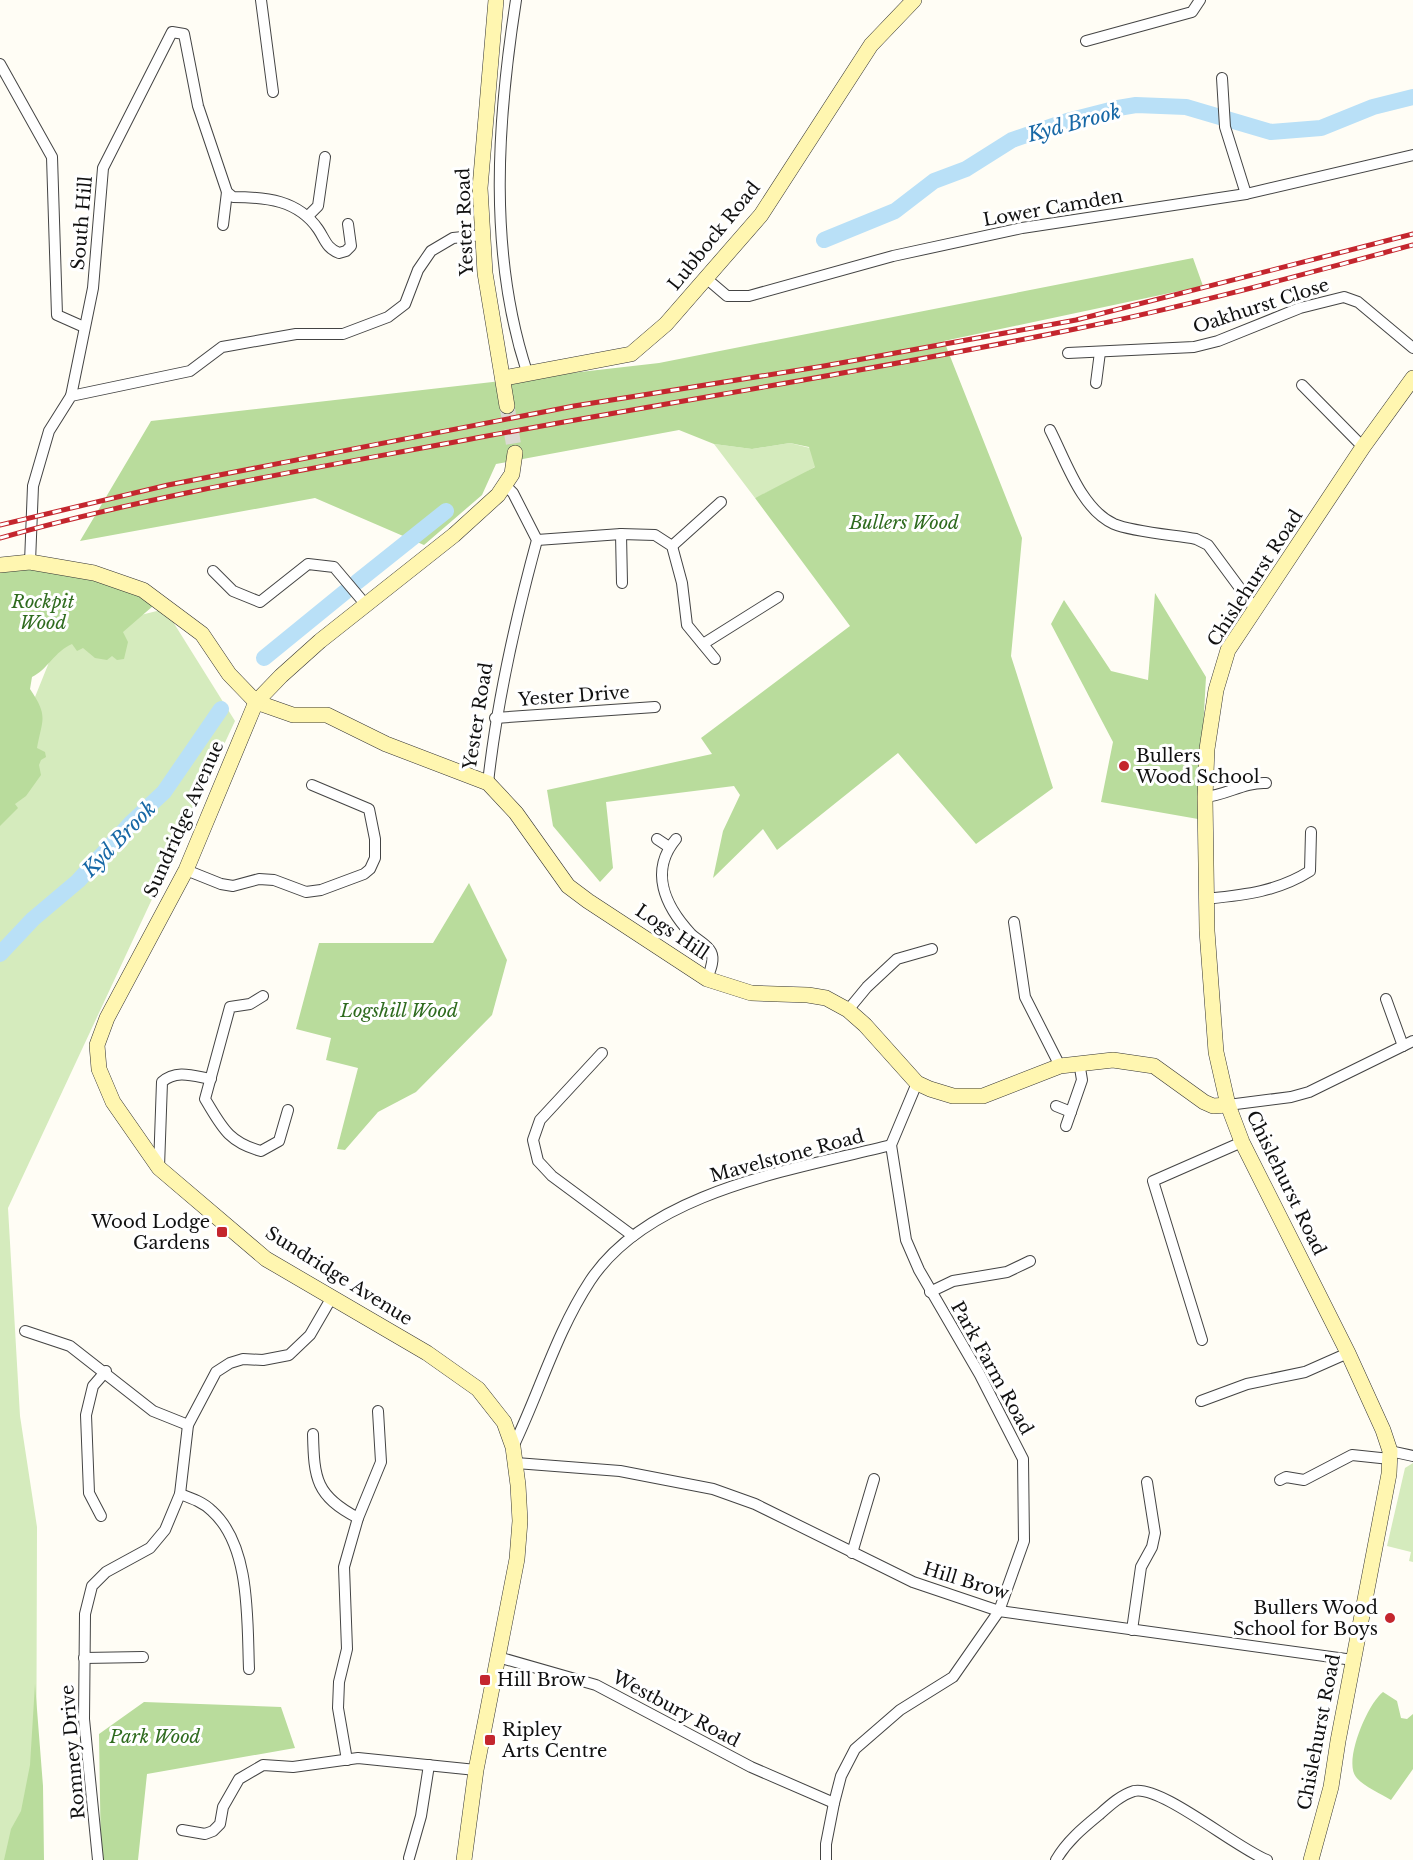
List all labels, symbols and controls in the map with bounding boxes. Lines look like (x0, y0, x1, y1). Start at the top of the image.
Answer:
water label: Kyd Brook (1024, 99, 1123, 147)
street label: Yester Road (452, 168, 478, 277)
street label: South Hill (67, 175, 97, 271)
street label: Lubbock Road (663, 177, 765, 295)
street label: Lower Camden (981, 185, 1125, 231)
street label: Oakhurst Close (1190, 274, 1332, 338)
street label: Chislehurst Road (1203, 506, 1307, 650)
park label: Bullers Wood (848, 512, 959, 534)
park label: Rockpit Wood (11, 591, 75, 634)
street label: Yester Road (459, 661, 497, 772)
street label: Yester Drive (516, 681, 631, 711)
street label: Sundridge Avenue (140, 737, 228, 901)
place label: Bullers Wood School (1135, 745, 1260, 788)
marker: Bullers Wood School (1117, 759, 1131, 773)
water label: Kyd Brook (77, 796, 161, 882)
street label: Logs Hill (631, 900, 713, 965)
park label: Logshill Wood (339, 1000, 458, 1022)
street label: Chislehurst Road (1241, 1107, 1331, 1259)
street label: Mavelstone Road (708, 1125, 866, 1187)
place label: Wood Lodge Gardens (90, 1211, 210, 1254)
street label: Sundridge Avenue (261, 1222, 417, 1330)
marker: Wood Lodge Gardens (215, 1225, 229, 1239)
street label: Park Farm Road (946, 1297, 1038, 1439)
street label: Hill Brow (920, 1558, 1012, 1605)
place label: Bullers Wood School for Boys (1233, 1597, 1378, 1640)
marker: Bullers Wood School for Boys (1383, 1611, 1397, 1625)
street label: Chislehurst Road (1293, 1652, 1345, 1812)
street label: Westbury Road (607, 1666, 744, 1752)
place label: Hill Brow (497, 1669, 586, 1691)
marker: Hill Brow (478, 1673, 492, 1687)
street label: Romney Drive (56, 1684, 90, 1820)
place label: Ripley Arts Centre (501, 1719, 607, 1762)
park label: Park Wood (109, 1726, 201, 1748)
marker: Ripley Arts Centre (483, 1733, 497, 1747)

